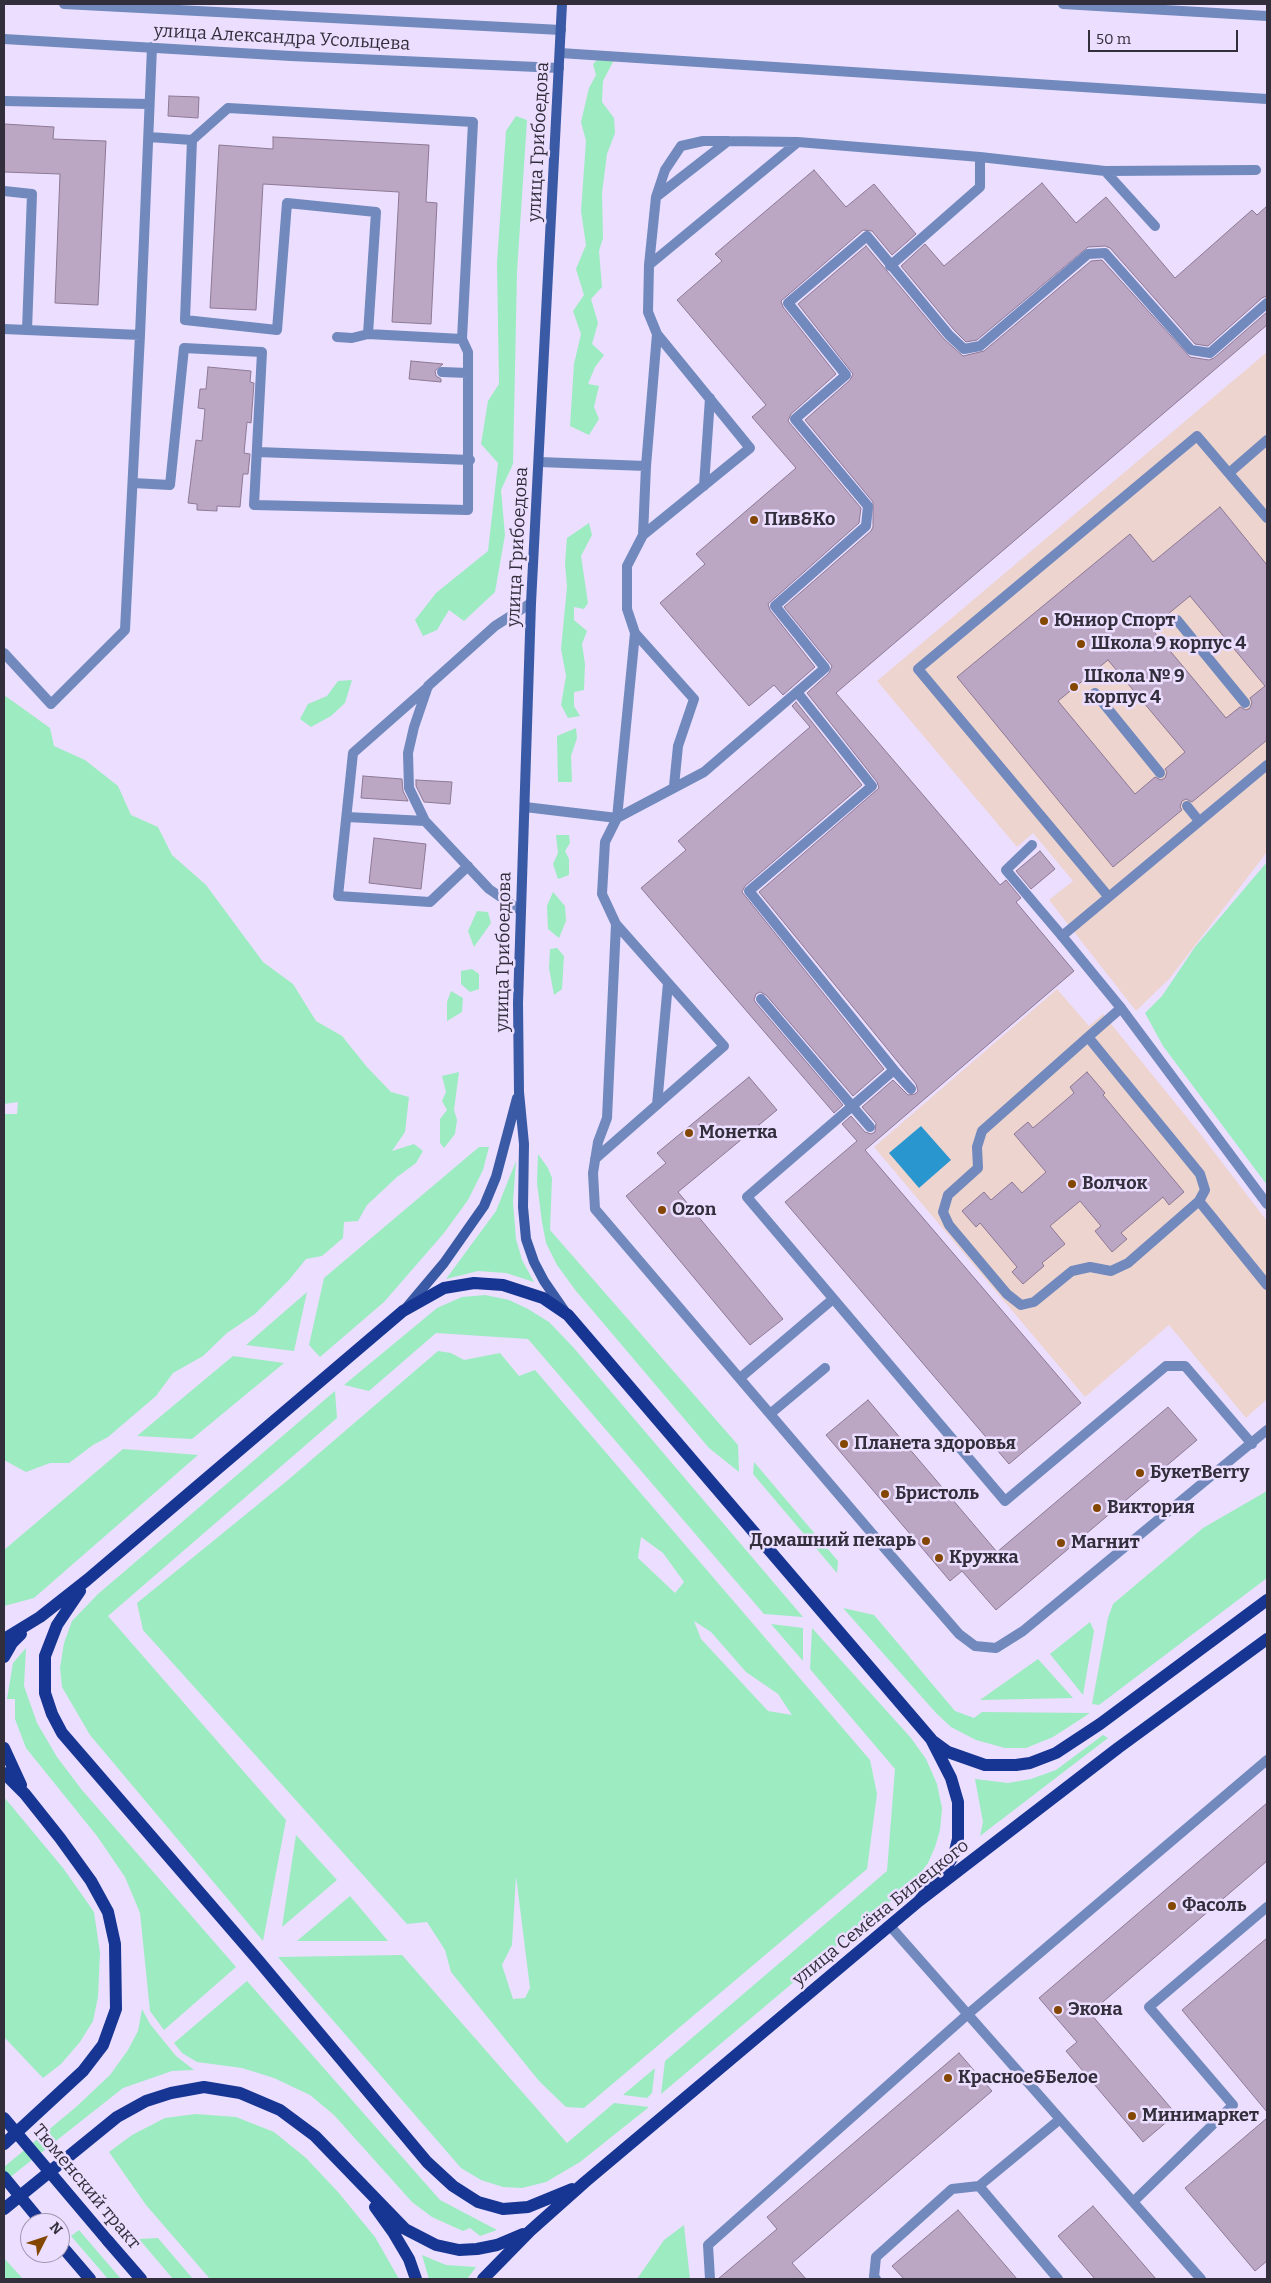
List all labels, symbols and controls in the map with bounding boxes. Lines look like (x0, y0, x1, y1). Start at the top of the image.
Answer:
street label: улица Александра Усольцева (153, 20, 411, 56)
scale bar (1091, 20, 1241, 52)
text: 50 m (1096, 30, 1131, 48)
street label: улица Грибоедова (524, 61, 554, 223)
street label: улица Грибоедова (503, 466, 533, 628)
place label: Пив&Ко (764, 509, 835, 531)
marker: Пив&Ко (748, 514, 760, 526)
place label: Юниор Спорт (1054, 610, 1175, 632)
marker: Юниор Спорт (1038, 615, 1050, 627)
place label: Школа 9 корпус 4 (1091, 633, 1246, 655)
marker: Школа 9 корпус 4 (1075, 638, 1087, 650)
place label: Школа № 9 корпус 4 (1084, 666, 1185, 709)
marker: Школа № 9 корпус 4 (1068, 681, 1080, 693)
street label: улица Грибоедова (492, 872, 516, 1032)
place label: Монетка (699, 1122, 777, 1144)
marker: Монетка (683, 1127, 695, 1139)
place label: Волчок (1082, 1173, 1148, 1195)
marker: Волчок (1066, 1178, 1078, 1190)
place label: Ozon (672, 1199, 716, 1221)
marker: Ozon (656, 1204, 668, 1216)
place label: Планета здоровья (854, 1433, 1016, 1455)
marker: Планета здоровья (838, 1438, 850, 1450)
place label: БукетBerry (1150, 1462, 1250, 1484)
marker: БукетBerry (1134, 1467, 1146, 1479)
place label: Бристоль (895, 1483, 979, 1505)
marker: Бристоль (879, 1488, 891, 1500)
place label: Виктория (1107, 1497, 1195, 1519)
marker: Виктория (1091, 1502, 1103, 1514)
place label: Домашний пекарь (750, 1530, 916, 1552)
place label: Магнит (1071, 1532, 1140, 1554)
marker: Домашний пекарь (920, 1535, 932, 1547)
marker: Магнит (1055, 1537, 1067, 1549)
place label: Кружка (949, 1547, 1019, 1569)
marker: Кружка (933, 1552, 945, 1564)
street label: улица Семёна Билецкого (789, 1835, 973, 1991)
place label: Фасоль (1182, 1895, 1246, 1917)
marker: Фасоль (1166, 1900, 1178, 1912)
place label: Экона (1068, 1999, 1122, 2021)
marker: Экона (1052, 2004, 1064, 2016)
place label: Красное&Белое (958, 2067, 1098, 2089)
marker: Красное&Белое (942, 2072, 954, 2084)
place label: Минимаркет (1142, 2105, 1259, 2127)
marker: Минимаркет (1126, 2110, 1138, 2122)
street label: Тюменский тракт (28, 2120, 144, 2254)
north arrow (20, 2213, 70, 2263)
text: N (46, 2219, 66, 2238)

